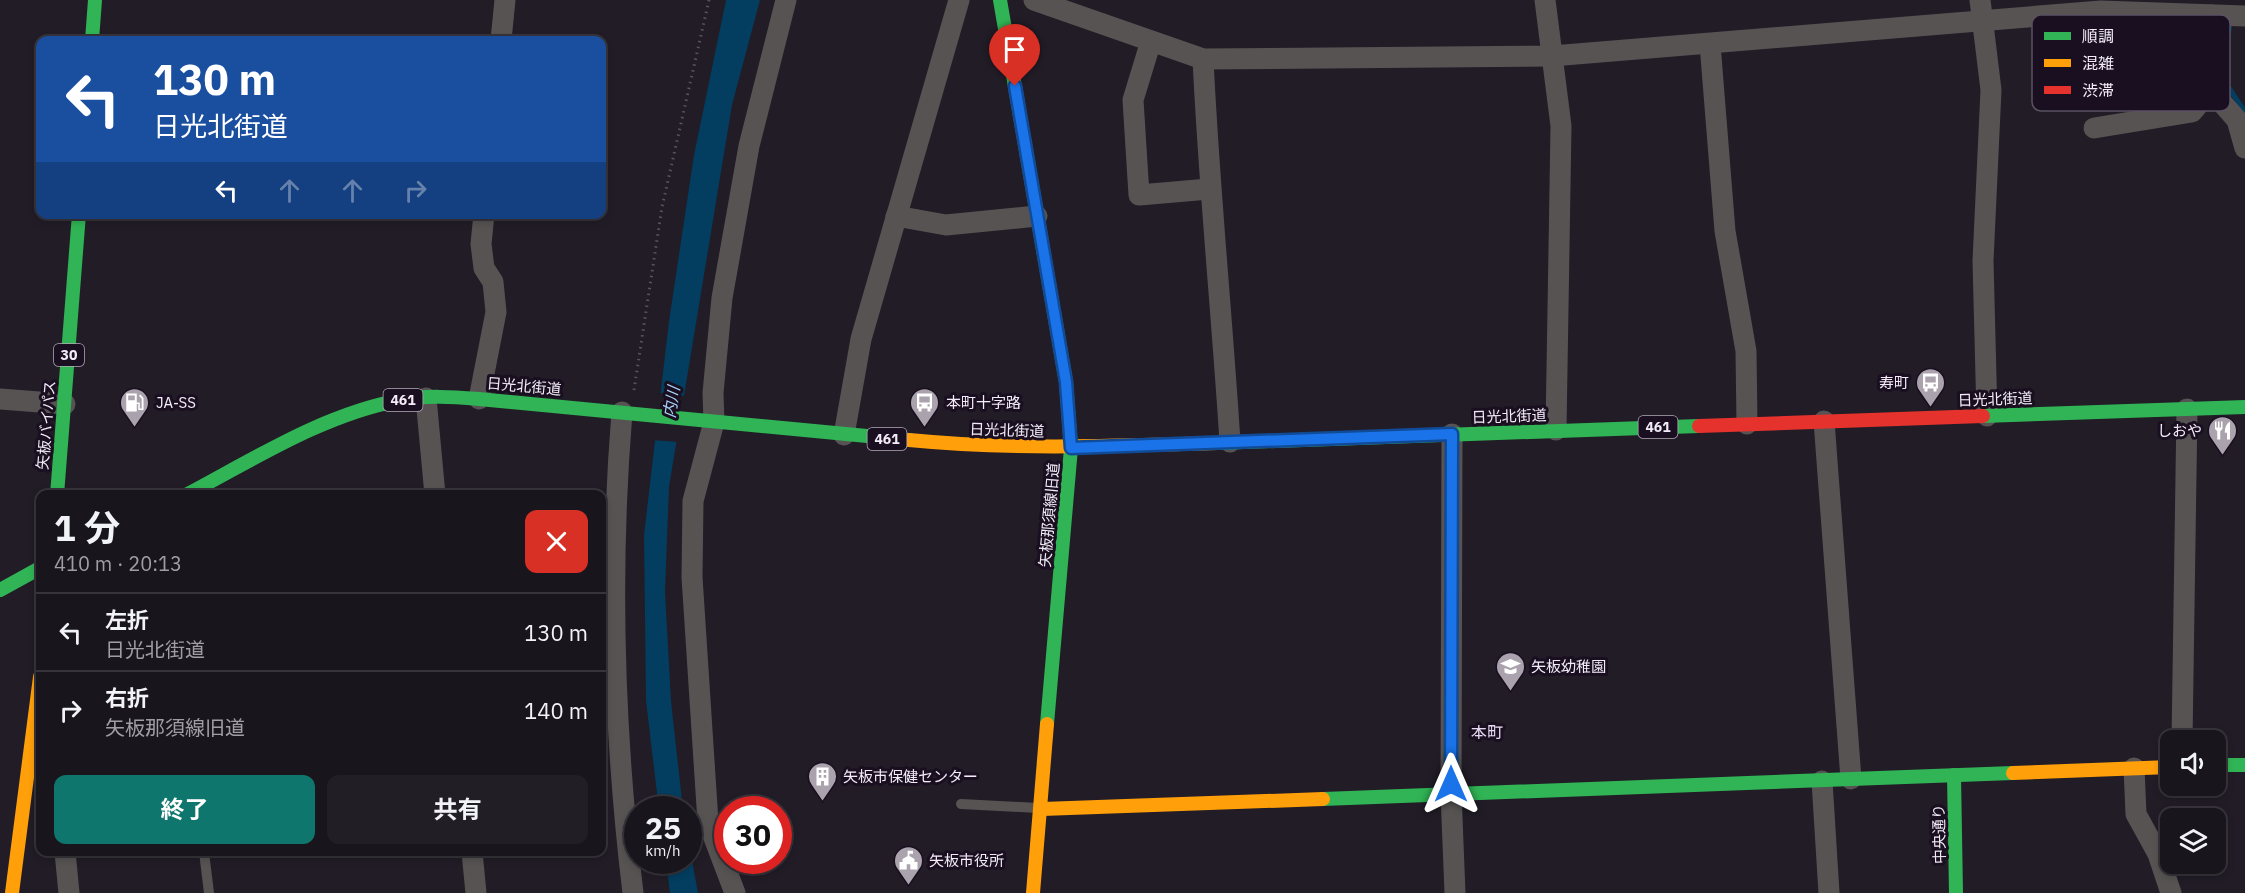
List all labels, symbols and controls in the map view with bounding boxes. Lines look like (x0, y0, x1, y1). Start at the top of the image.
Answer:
legend (2032, 15, 2230, 111)
pin (989, 24, 1040, 86)
text: 順調 (2082, 26, 2114, 46)
icon: arrive (998, 33, 1031, 66)
text: 130 m (153, 52, 276, 107)
text: 混雑 (2082, 53, 2114, 73)
icon: left (54, 60, 132, 138)
text: 渋滞 (2082, 80, 2114, 100)
text: 日光北街道 (153, 108, 288, 143)
icon: left (210, 174, 243, 207)
icon: ahead (273, 174, 306, 207)
icon: ahead (336, 174, 369, 207)
icon: right (399, 174, 432, 207)
road number: 30 (54, 344, 84, 366)
bus stop icon: 寿町 (1914, 366, 1946, 408)
street label: 日光北街道 (486, 373, 562, 399)
place label: 寿町 (1879, 373, 1909, 392)
street label: 矢板バイパス (33, 379, 59, 471)
water label: 内川 (659, 383, 684, 419)
fuel station icon: JA-SS (119, 386, 151, 428)
bus stop icon: 本町十字路 (909, 386, 941, 428)
street label: 日光北街道 (1957, 388, 2033, 410)
road number: 461 (384, 389, 422, 411)
place label: JA-SS (156, 393, 196, 412)
place label: 本町十字路 (946, 393, 1021, 412)
street label: 日光北街道 (1471, 405, 1547, 427)
restaurant icon: しおや (2207, 414, 2239, 456)
road number: 461 (1638, 416, 1678, 438)
street label: 日光北街道 (969, 419, 1045, 441)
place label: しおや (2157, 421, 2202, 440)
road number: 461 (868, 428, 906, 450)
street label: 矢板那須線旧道 (1035, 462, 1063, 568)
text: 1 分 (54, 504, 120, 551)
button: close (525, 510, 588, 573)
text: 410 m · 20:13 (54, 550, 182, 577)
text: 左折 (105, 605, 149, 634)
icon: left (54, 616, 87, 649)
text: 130 m (524, 618, 588, 647)
text: 日光北街道 (105, 636, 205, 663)
school or university icon: 矢板幼稚園 (1494, 650, 1526, 692)
place label: 矢板幼稚園 (1531, 657, 1606, 676)
text: 右折 (105, 683, 149, 712)
icon: right (54, 694, 87, 727)
text: 140 m (524, 696, 588, 725)
text: 矢板那須線旧道 (105, 714, 245, 741)
district label: 本町 (1471, 722, 1503, 742)
map controls (2160, 730, 2226, 874)
button: sound (2160, 730, 2226, 796)
position arrow (1419, 752, 1483, 816)
building icon: 矢板市保健センター (806, 760, 838, 802)
place label: 矢板市保健センター (843, 767, 978, 786)
button: 終了 (54, 775, 315, 844)
button: 共有 (327, 775, 588, 844)
speed limit sign: 30 (714, 796, 792, 874)
street label: 中央通り (1929, 804, 1949, 864)
text: 25 (645, 808, 681, 847)
button: layers (2160, 808, 2226, 874)
text: km/h (645, 841, 681, 860)
public building icon: 矢板市役所 (892, 844, 924, 886)
place label: 矢板市役所 (929, 851, 1004, 870)

